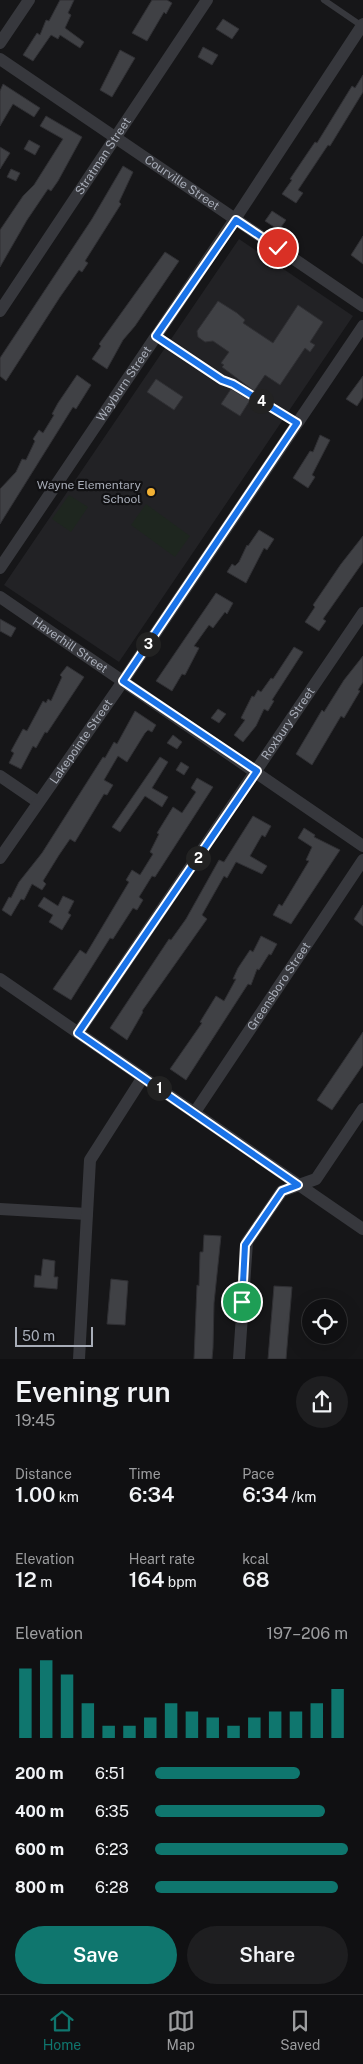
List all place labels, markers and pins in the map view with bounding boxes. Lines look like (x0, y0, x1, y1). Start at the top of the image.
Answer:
pin (257, 227, 299, 269)
pin: 4 (248, 388, 274, 414)
place label: Wayne Elementary School (37, 478, 142, 506)
marker: Wayne Elementary School (145, 486, 157, 498)
pin: 3 (136, 632, 160, 656)
pin: 2 (186, 846, 210, 870)
pin: 1 (146, 1076, 172, 1100)
pin (221, 1281, 263, 1323)

